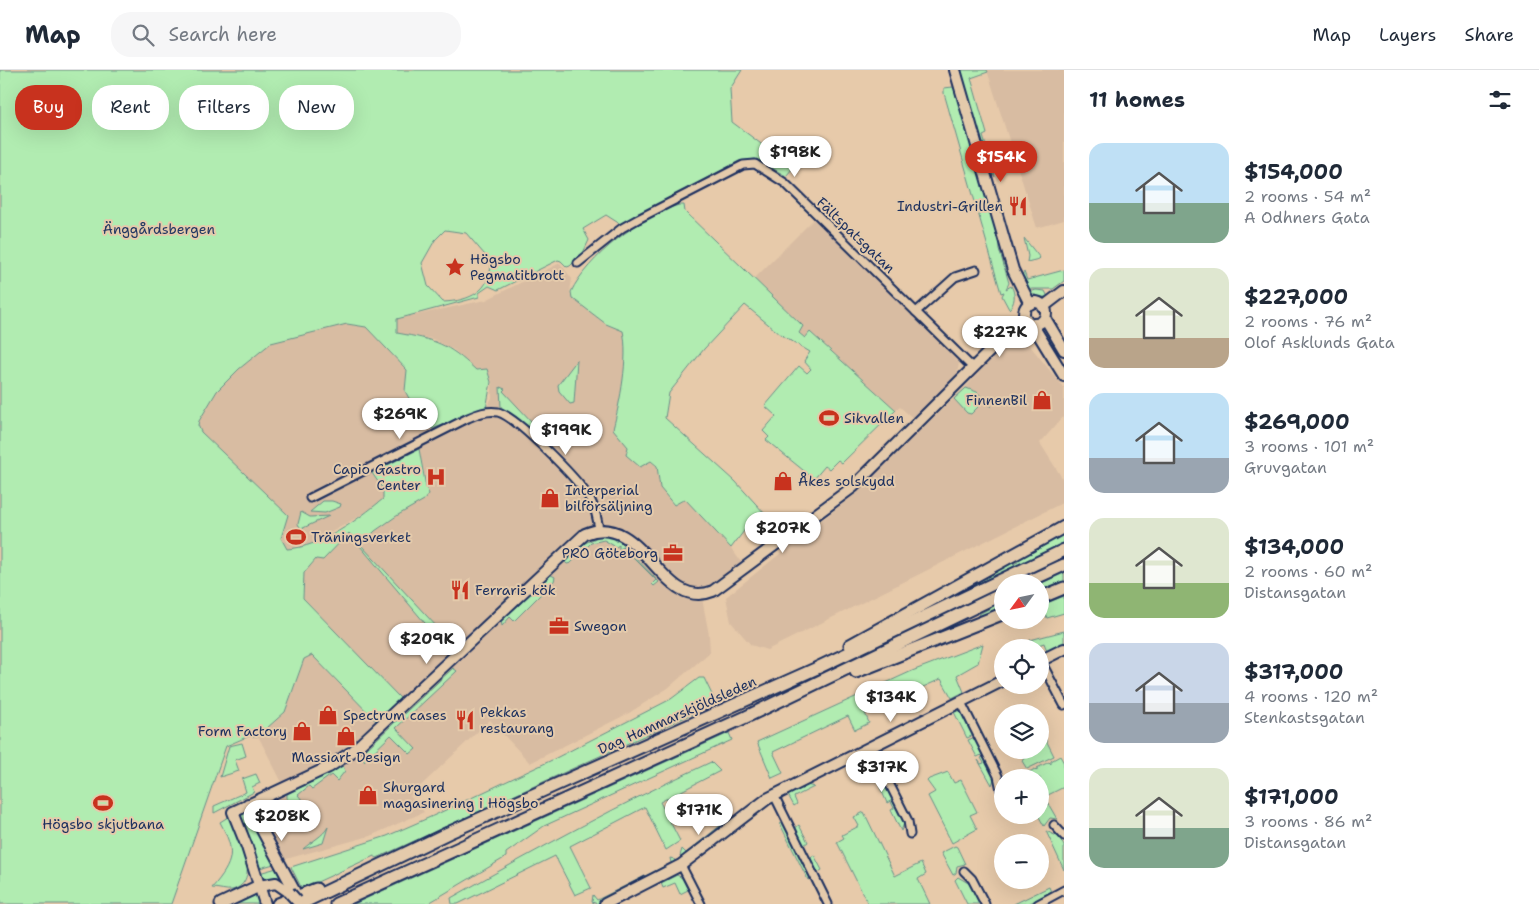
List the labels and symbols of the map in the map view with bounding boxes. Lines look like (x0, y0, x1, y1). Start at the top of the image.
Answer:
pin: $198K (760, 136, 830, 178)
pin: $154K (966, 140, 1036, 183)
street label: Fältspatsgatan (813, 193, 899, 277)
restaurant icon: Industri-Grillen (1007, 195, 1029, 217)
place label: Industri-Grillen (897, 197, 1003, 215)
park label: Änggårdsbergen (103, 220, 216, 238)
place label: Högsbo Pegmatitbrott (470, 250, 564, 284)
place icon: Högsbo Pegmatitbrott (444, 256, 466, 278)
pin: $227K (965, 316, 1035, 358)
shop icon: FinnenBil (1031, 389, 1053, 411)
place label: FinnenBil (966, 391, 1028, 409)
pin: $269K (365, 398, 435, 440)
sports icon: Sikvallen (818, 407, 840, 429)
place label: Sikvallen (844, 409, 904, 427)
pin: $199K (531, 414, 601, 456)
place label: Capio Gastro Center (333, 460, 421, 494)
hospital icon: Capio Gastro Center (425, 466, 447, 488)
shop icon: Åkes solskydd (772, 470, 794, 492)
place label: Åkes solskydd (798, 472, 895, 490)
place label: Interperial bilförsäljning (565, 481, 653, 515)
shop icon: Interperial bilförsäljning (539, 487, 561, 509)
pin: $207K (748, 512, 818, 554)
sports icon: Träningsverket (285, 526, 307, 548)
place label: Träningsverket (311, 528, 411, 546)
office icon: PRO Göteborg (662, 542, 684, 564)
place label: PRO Göteborg (562, 544, 658, 562)
north arrow (994, 574, 1049, 629)
restaurant icon: Ferraris kök (449, 579, 471, 601)
place label: Ferraris kök (475, 581, 556, 599)
office icon: Swegon (548, 615, 570, 637)
place label: Swegon (574, 617, 627, 635)
pin: $209K (392, 622, 462, 665)
street label: Dag Hammarskjöldsleden (595, 672, 759, 758)
pin: $134K (856, 680, 926, 723)
place label: Pekkas restaurang (480, 703, 554, 737)
shop icon: Spectrum cases (317, 704, 339, 726)
place label: Spectrum cases (343, 706, 447, 724)
restaurant icon: Pekkas restaurang (454, 709, 476, 731)
shop icon: Form Factory (291, 720, 313, 742)
place label: Form Factory (198, 722, 287, 740)
shop icon: Massiart Design (335, 725, 357, 747)
place label: Massiart Design (292, 748, 401, 766)
pin: $317K (847, 750, 917, 793)
place label: Shurgard magasinering i Högsbo (383, 778, 538, 812)
shop icon: Shurgard magasinering i Högsbo (357, 784, 379, 806)
sports icon: Högsbo skjutbana (92, 792, 114, 814)
pin: $171K (664, 794, 734, 836)
pin: $208K (247, 800, 317, 842)
place label: Högsbo skjutbana (42, 815, 164, 833)

